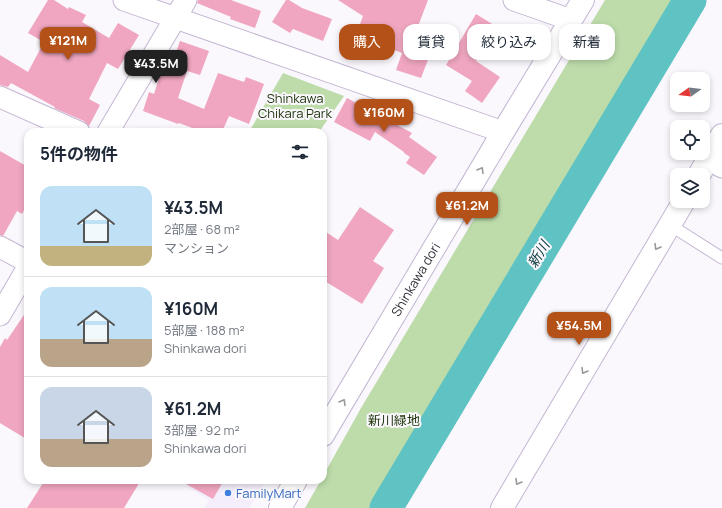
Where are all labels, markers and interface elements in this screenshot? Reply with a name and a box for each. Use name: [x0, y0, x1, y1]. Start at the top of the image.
chip: 購入: [339, 24, 395, 60]
chip: 賃貸: [403, 24, 459, 60]
chip: 絞り込み: [467, 24, 551, 60]
chip: 新着: [559, 24, 615, 60]
pin: ¥121M: [40, 27, 96, 61]
text: ¥121M: [49, 31, 87, 49]
pin: ¥43.5M: [123, 50, 189, 84]
text: ¥43.5M: [133, 54, 179, 72]
north arrow: [670, 72, 710, 112]
map controls: [670, 72, 710, 208]
park label: Shinkawa Chikara Park: [258, 89, 332, 122]
pin: ¥160M: [356, 99, 412, 133]
text: ¥160M: [363, 103, 405, 121]
button: locate: [670, 120, 710, 160]
icon: filters: [289, 141, 311, 163]
text: 5件の物件: [40, 142, 118, 165]
one-way arrow: [476, 167, 483, 174]
button: layers: [670, 168, 710, 208]
pin: ¥61.2M: [434, 192, 500, 226]
text: ¥43.5M: [164, 196, 223, 219]
text: ¥61.2M: [445, 196, 489, 214]
icon: home: [72, 202, 120, 250]
text: 2部屋 · 68 m²: [164, 220, 240, 238]
water label: 新川: [523, 235, 554, 271]
text: マンション: [164, 239, 229, 257]
street label: Shinkawa dori: [387, 239, 444, 319]
one-way arrow: [655, 243, 662, 250]
text: ¥160M: [164, 297, 218, 320]
icon: home: [72, 303, 120, 351]
pin: ¥54.5M: [546, 312, 612, 346]
text: ¥54.5M: [556, 316, 602, 334]
text: 5部屋 · 188 m²: [164, 321, 245, 339]
text: Shinkawa dori: [164, 339, 246, 357]
one-way arrow: [581, 367, 588, 374]
text: ¥61.2M: [164, 397, 221, 420]
one-way arrow: [338, 399, 345, 406]
icon: home: [72, 403, 120, 451]
park label: 新川緑地: [368, 411, 420, 429]
text: 3部屋 · 92 m²: [164, 421, 240, 439]
text: Shinkawa dori: [164, 439, 246, 457]
one-way arrow: [515, 478, 522, 486]
place label: FamilyMart: [236, 484, 302, 502]
marker: FamilyMart: [223, 488, 233, 498]

